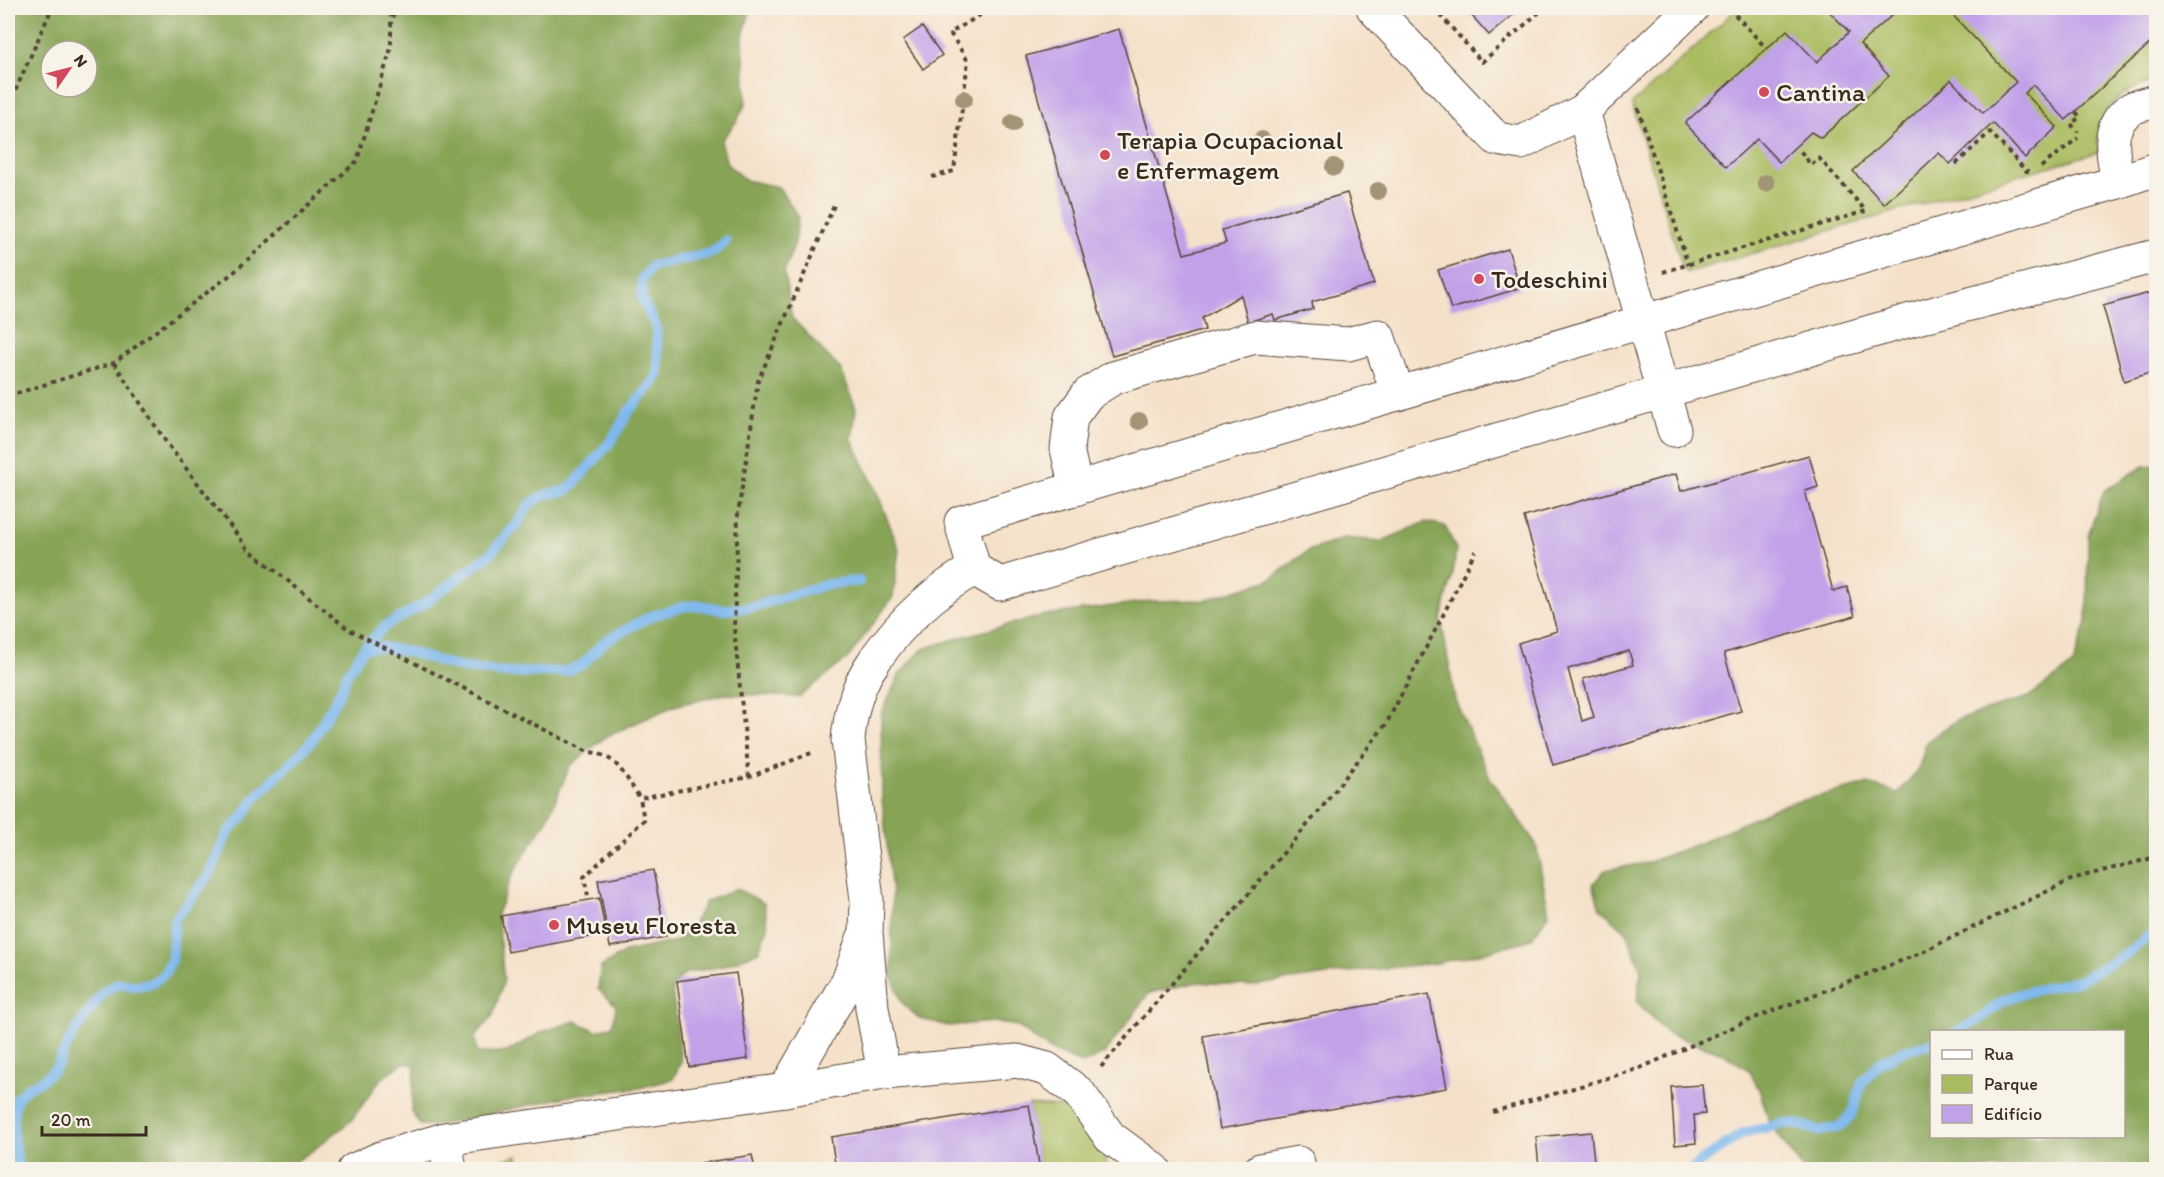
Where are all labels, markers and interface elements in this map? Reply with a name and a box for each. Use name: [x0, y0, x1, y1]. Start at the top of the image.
north arrow: [39, 39, 99, 99]
text: N: [70, 51, 92, 71]
place label: Cantina: [1776, 76, 1866, 108]
marker: Cantina: [1757, 85, 1771, 99]
place label: Terapia Ocupacional e Enfermagem: [1117, 124, 1343, 186]
marker: Terapia Ocupacional e Enfermagem: [1098, 148, 1112, 162]
place label: Todeschini: [1491, 263, 1608, 295]
marker: Todeschini: [1472, 272, 1486, 286]
place label: Museu Floresta: [566, 909, 737, 941]
marker: Museu Floresta: [547, 918, 561, 932]
legend: [1930, 1030, 2125, 1138]
text: Rua: [1984, 1043, 2014, 1065]
text: Parque: [1984, 1073, 2038, 1095]
scale bar: [42, 1099, 146, 1137]
text: Edifício: [1984, 1103, 2042, 1125]
text: 20 m: [51, 1109, 91, 1131]

